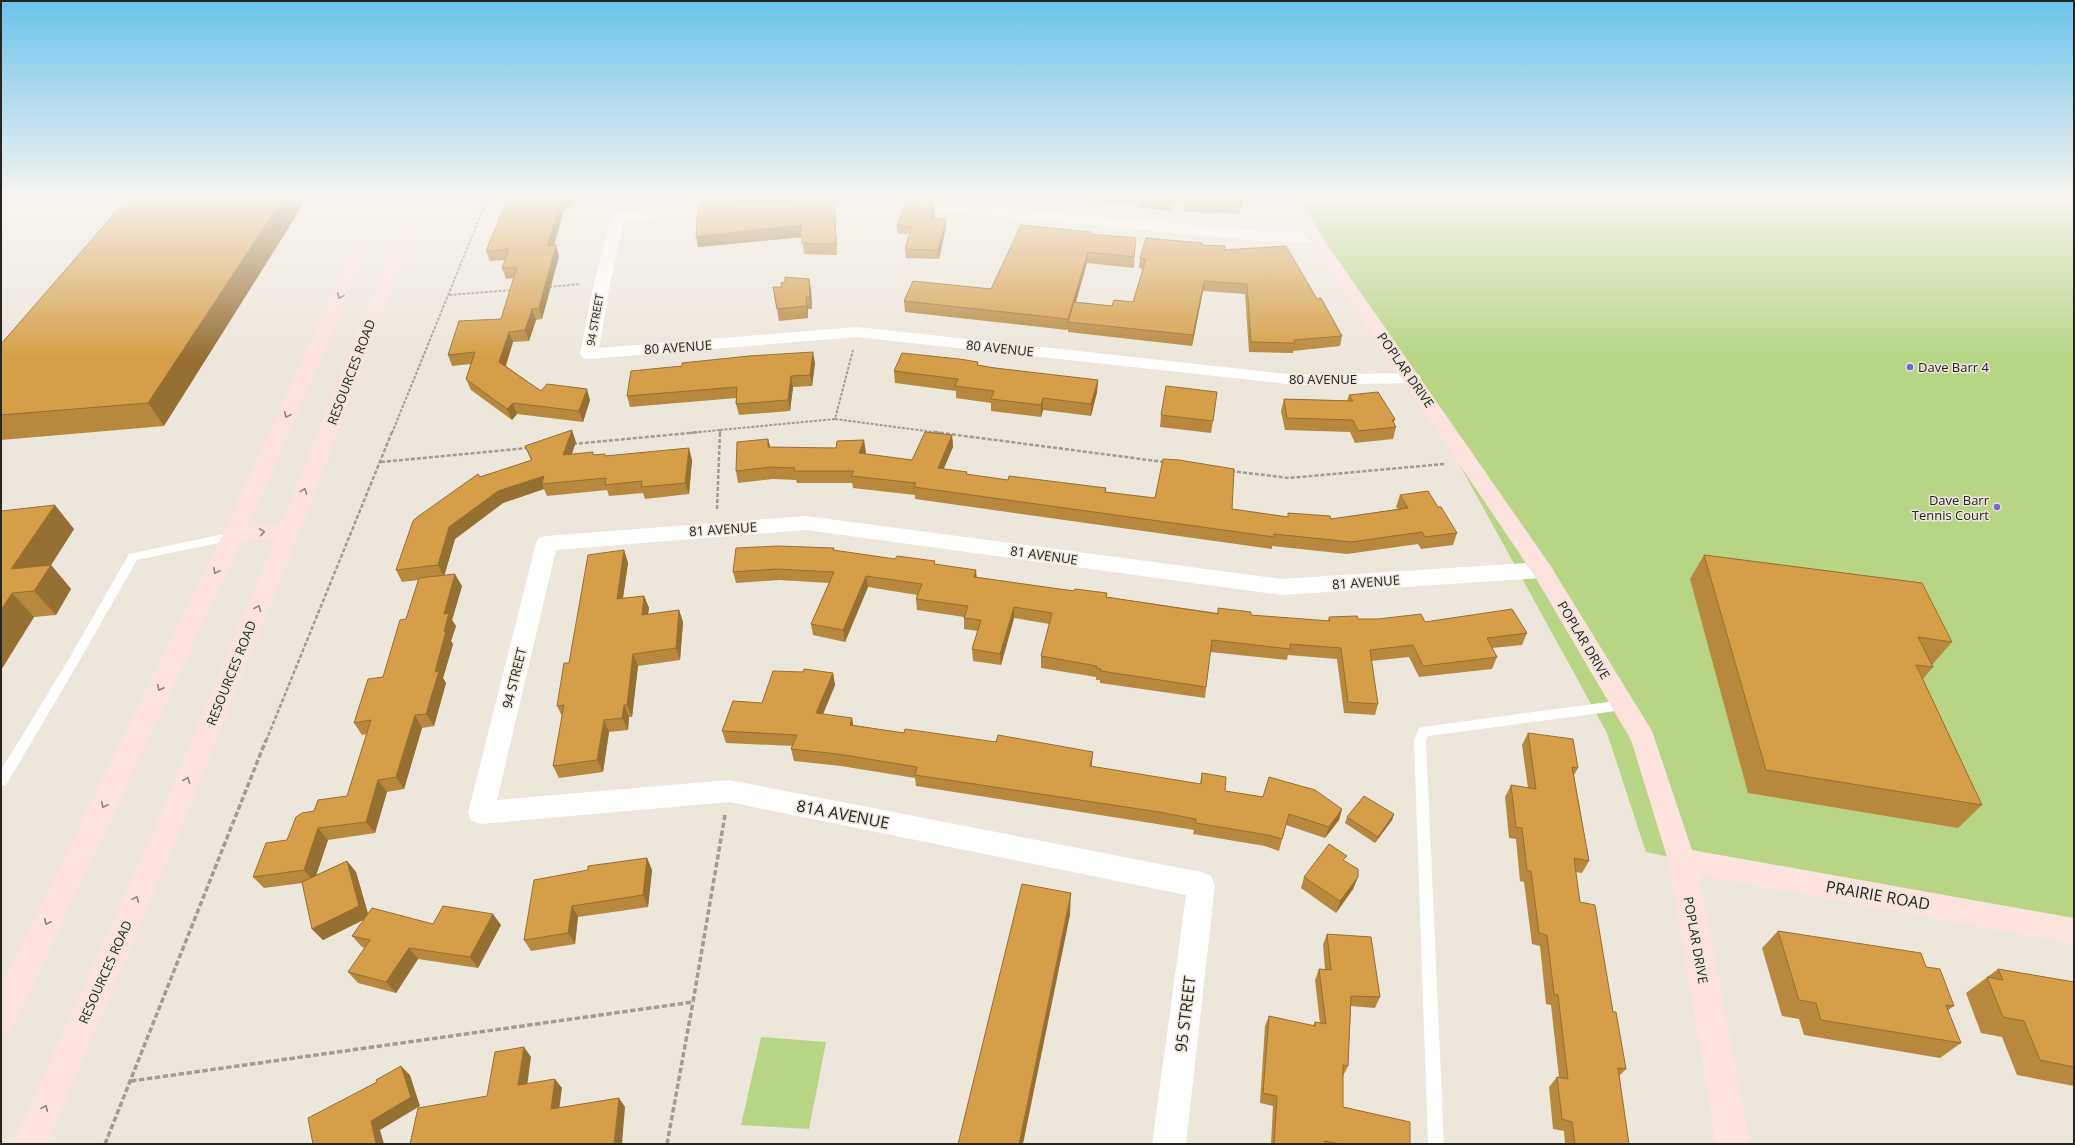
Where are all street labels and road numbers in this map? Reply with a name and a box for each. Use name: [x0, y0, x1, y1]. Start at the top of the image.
street label: 94 STREET: [583, 293, 606, 347]
street label: RESOURCES ROAD: [323, 317, 379, 427]
street label: POPLAR DRIVE: [1373, 329, 1439, 411]
street label: 80 AVENUE: [965, 335, 1035, 361]
street label: 80 AVENUE: [643, 336, 713, 358]
street label: 80 AVENUE: [1289, 370, 1357, 388]
street label: 81 AVENUE: [688, 518, 758, 540]
street label: 81 AVENUE: [1009, 541, 1079, 569]
street label: 81 AVENUE: [1331, 571, 1401, 593]
street label: POPLAR DRIVE: [1554, 598, 1614, 682]
street label: RESOURCES ROAD: [202, 618, 260, 728]
street label: 94 STREET: [498, 645, 530, 710]
street label: 81A AVENUE: [795, 794, 891, 834]
street label: PRAIRIE ROAD: [1824, 875, 1932, 915]
street label: POPLAR DRIVE: [1679, 895, 1713, 985]
street label: RESOURCES ROAD: [74, 917, 136, 1027]
street label: 95 STREET: [1169, 975, 1201, 1053]

